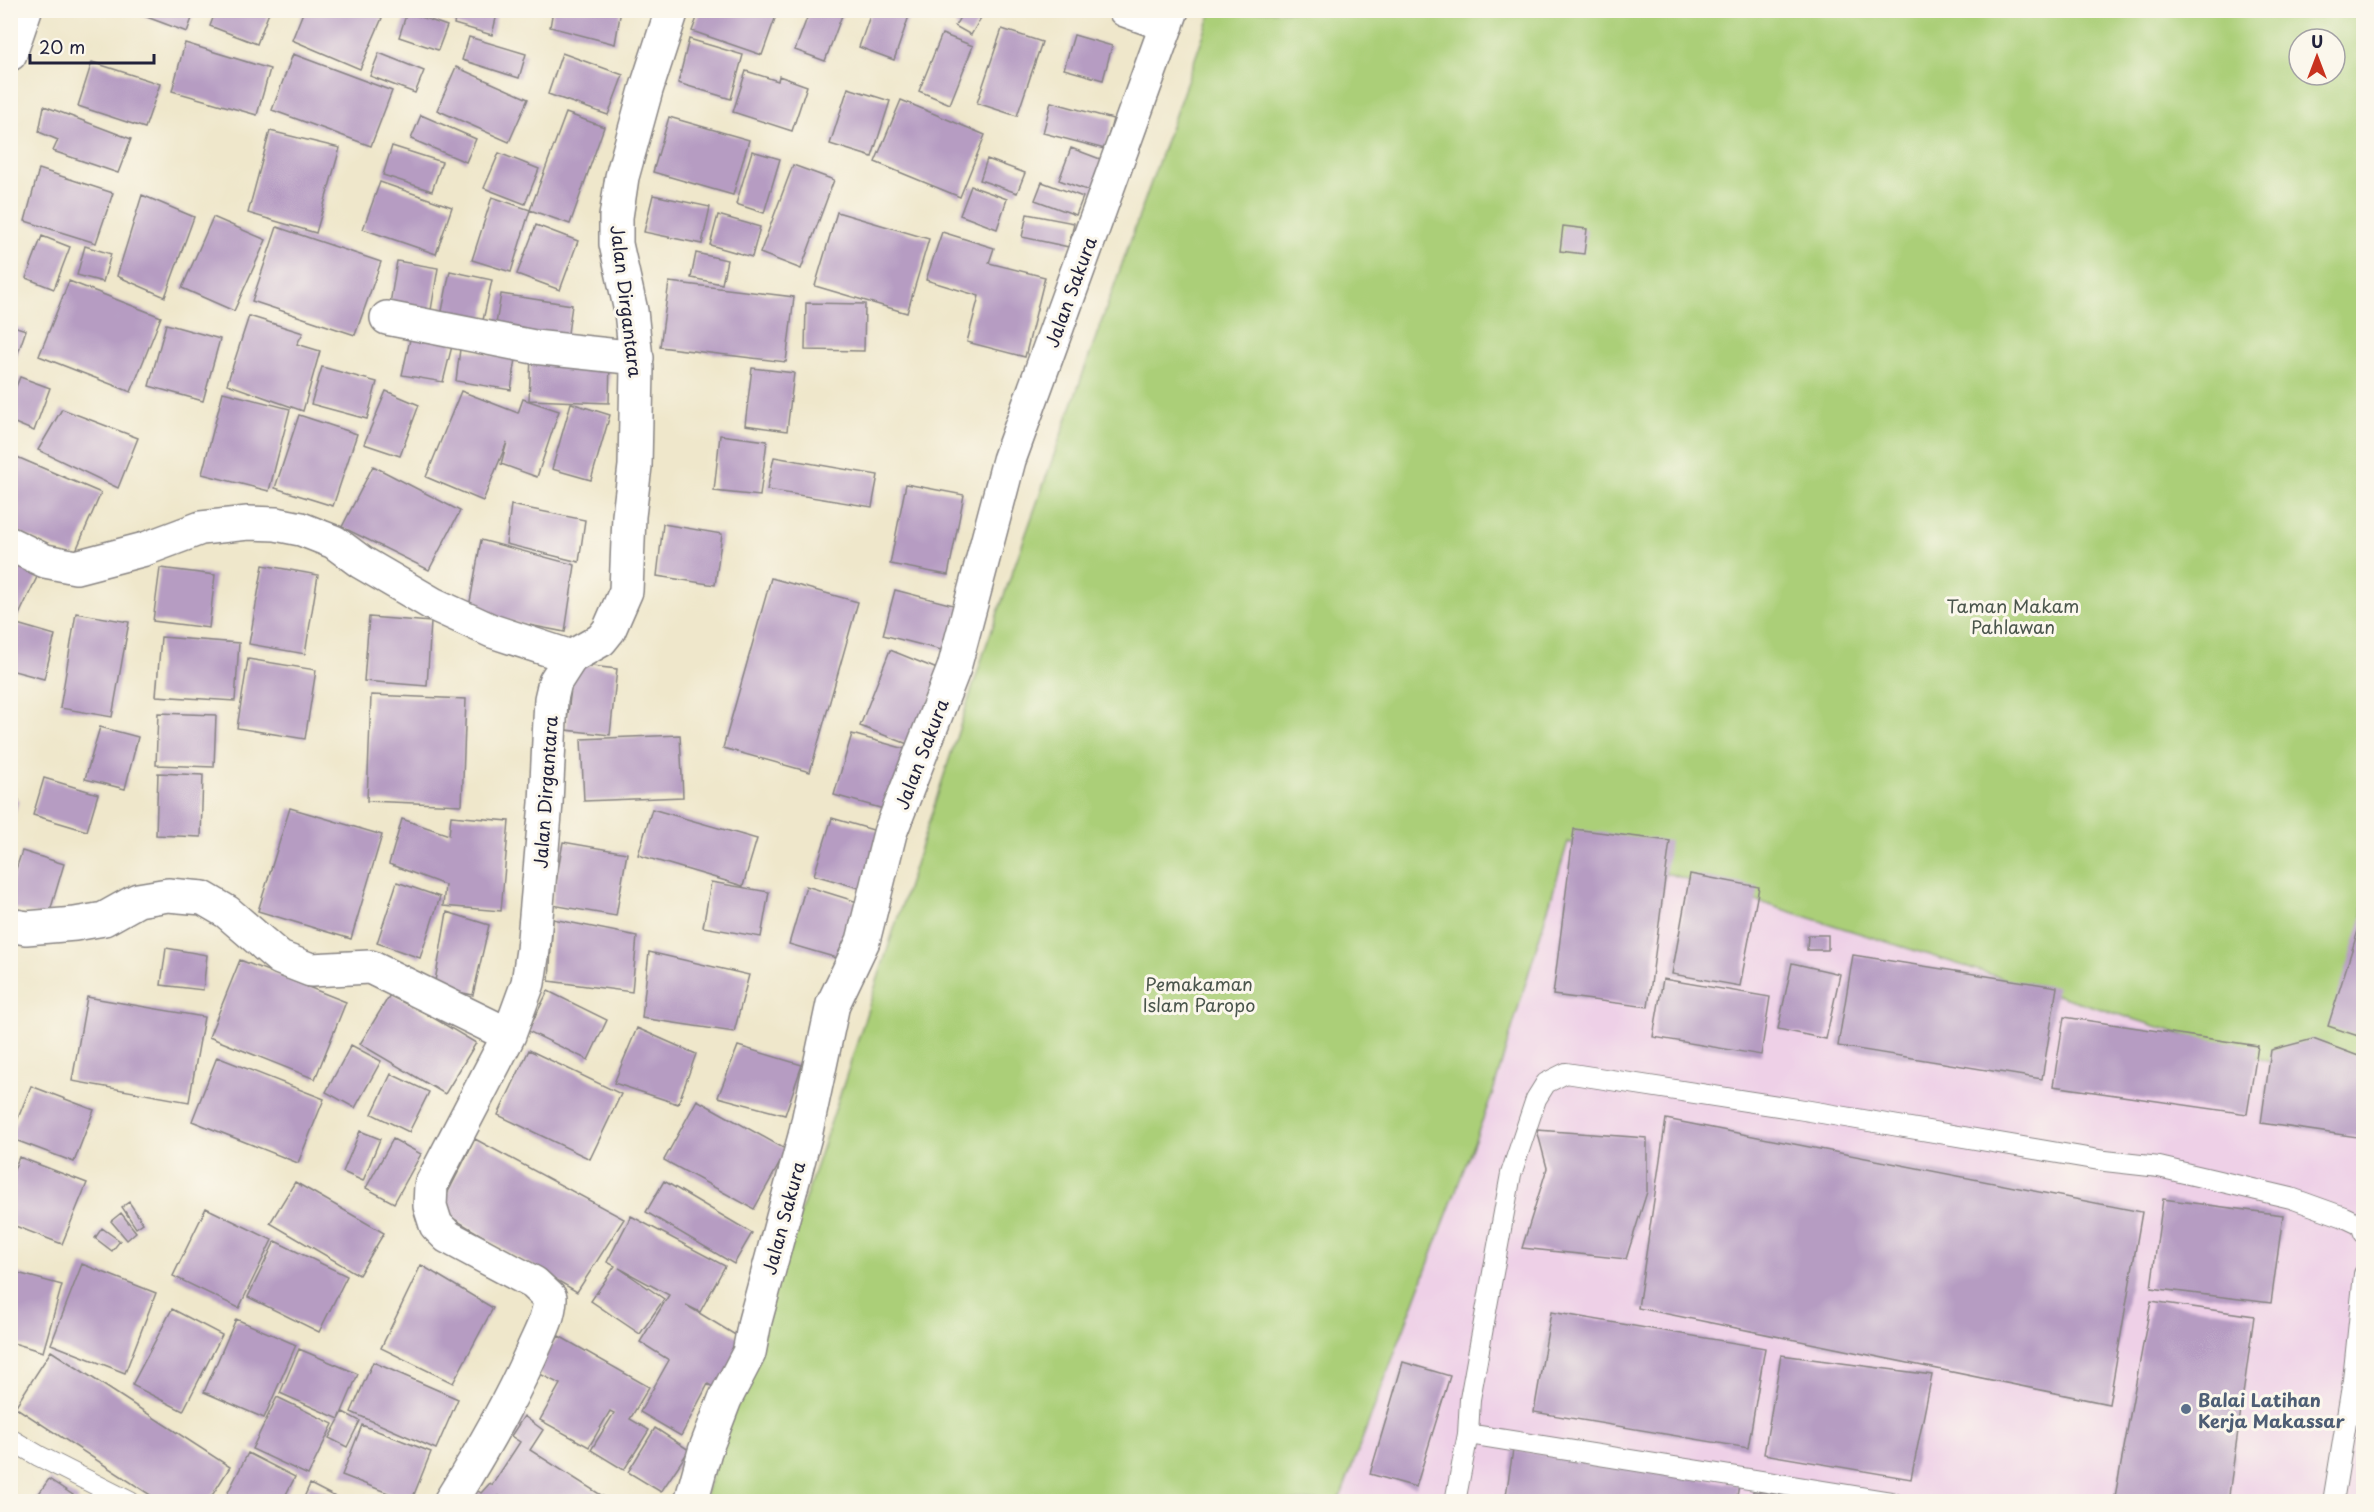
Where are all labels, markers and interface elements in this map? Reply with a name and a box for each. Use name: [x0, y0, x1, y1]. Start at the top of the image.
scale bar: [30, 27, 154, 65]
north arrow: [2287, 27, 2347, 87]
text: U: [2311, 29, 2323, 53]
text: 20 m: [39, 33, 85, 60]
street label: Jalan Dirgantara: [604, 223, 650, 379]
street label: Jalan Sakura: [1037, 233, 1103, 351]
park label: Taman Makam Pahlawan: [1947, 592, 2079, 640]
street label: Jalan Sakura: [888, 695, 954, 813]
street label: Jalan Dirgantara: [526, 715, 564, 869]
park label: Pemakaman Islam Paropo: [1143, 970, 1255, 1018]
street label: Jalan Sakura: [755, 1158, 811, 1278]
place label: Balai Latihan Kerja Makassar: [2198, 1386, 2345, 1434]
marker: Balai Latihan Kerja Makassar: [2179, 1402, 2193, 1416]

